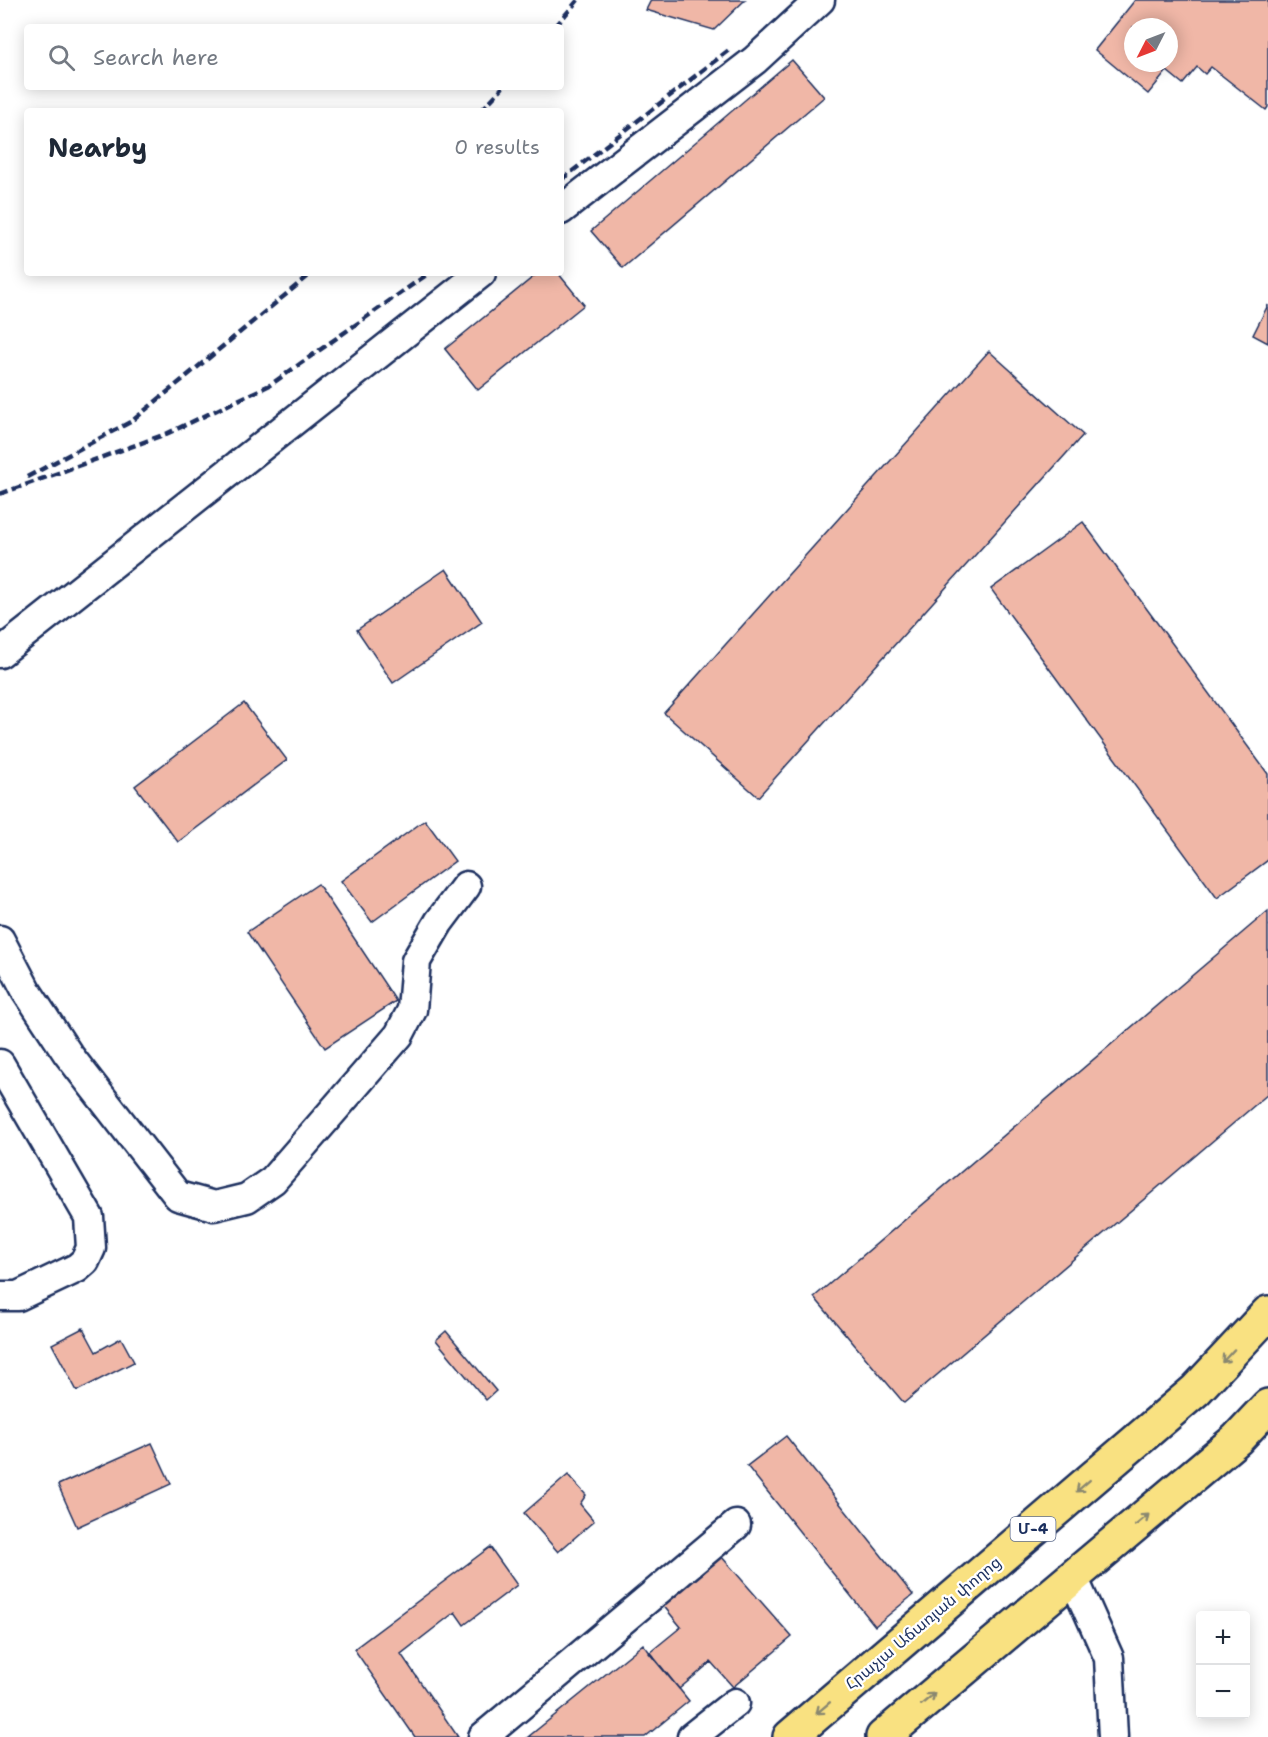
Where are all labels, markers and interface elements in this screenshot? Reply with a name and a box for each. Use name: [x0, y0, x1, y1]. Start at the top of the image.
north arrow: [1124, 18, 1178, 72]
search box: [24, 24, 564, 90]
icon: search: [45, 41, 78, 74]
text: Search here: [93, 43, 219, 72]
text: Nearby: [48, 130, 147, 165]
text: 0 results: [454, 134, 540, 160]
one-way arrow: [1221, 1348, 1235, 1363]
one-way arrow: [1076, 1479, 1091, 1493]
one-way arrow: [1134, 1513, 1150, 1526]
road number: Մ-4: [1010, 1517, 1056, 1541]
street label: Հրաչյա Աճառյան փողոց: [841, 1552, 1005, 1694]
map controls: [1196, 1611, 1250, 1719]
button: +: [1196, 1611, 1250, 1665]
button: −: [1196, 1665, 1250, 1719]
one-way arrow: [920, 1693, 936, 1706]
one-way arrow: [815, 1702, 831, 1715]

